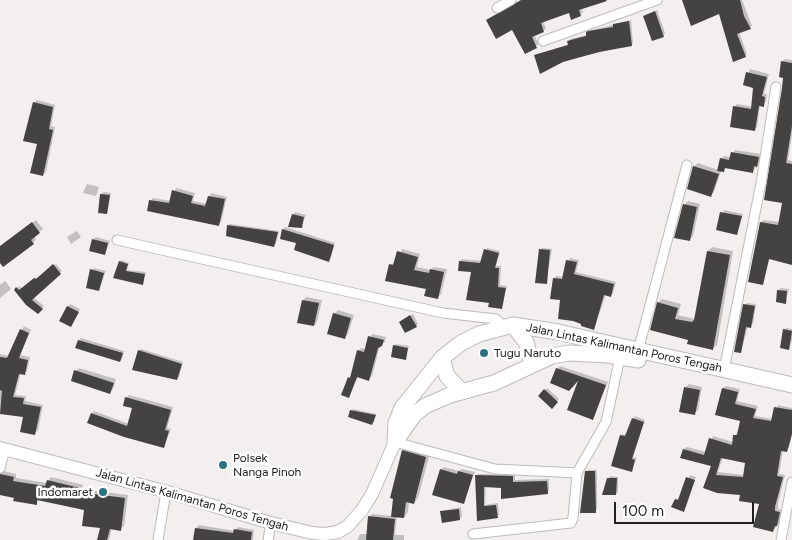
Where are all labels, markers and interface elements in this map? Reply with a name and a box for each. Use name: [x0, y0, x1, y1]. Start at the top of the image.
street label: Jalan Lintas Kalimantan Poros Tengah: [525, 320, 723, 376]
place label: Tugu Naruto: [494, 346, 561, 360]
marker: Tugu Naruto: [478, 347, 490, 359]
place label: Polsek Nanga Pinoh: [233, 451, 301, 479]
marker: Polsek Nanga Pinoh: [217, 459, 229, 471]
street label: Jalan Lintas Kalimantan Poros Tengah: [94, 466, 290, 534]
place label: Indomaret: [38, 485, 93, 499]
marker: Indomaret: [97, 486, 109, 498]
scale bar: [617, 492, 757, 524]
text: 100 m: [622, 502, 664, 520]

